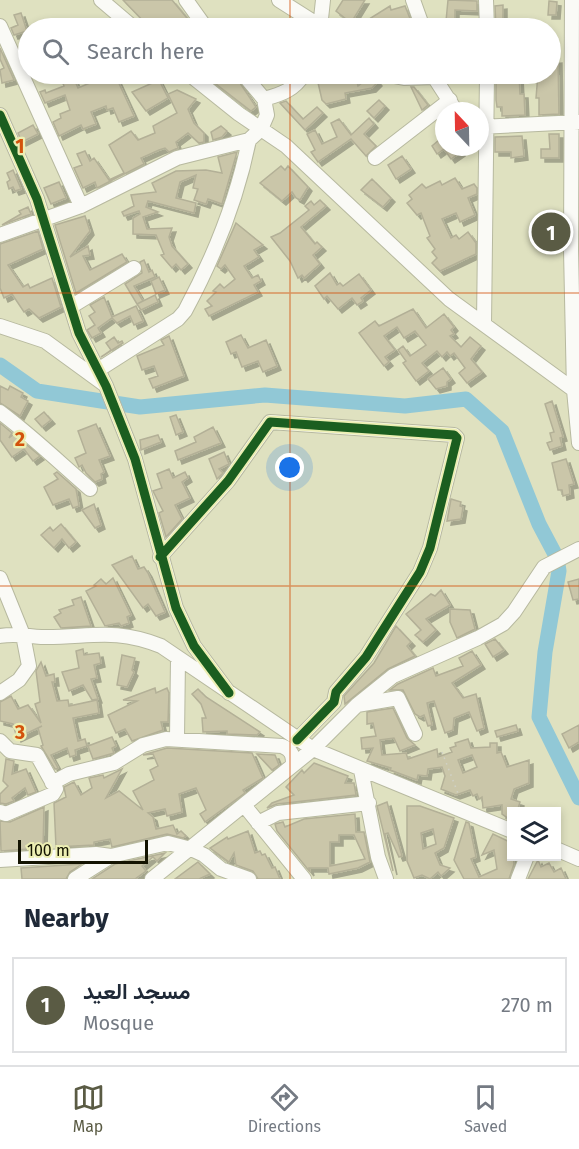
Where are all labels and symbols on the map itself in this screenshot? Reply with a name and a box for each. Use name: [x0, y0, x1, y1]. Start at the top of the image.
north arrow: [435, 102, 489, 156]
text: 1: [15, 134, 25, 158]
pin: 1: [532, 210, 570, 254]
text: 2: [15, 427, 25, 451]
your location: [275, 453, 304, 482]
text: 3: [14, 720, 25, 744]
scale bar: [18, 837, 148, 864]

